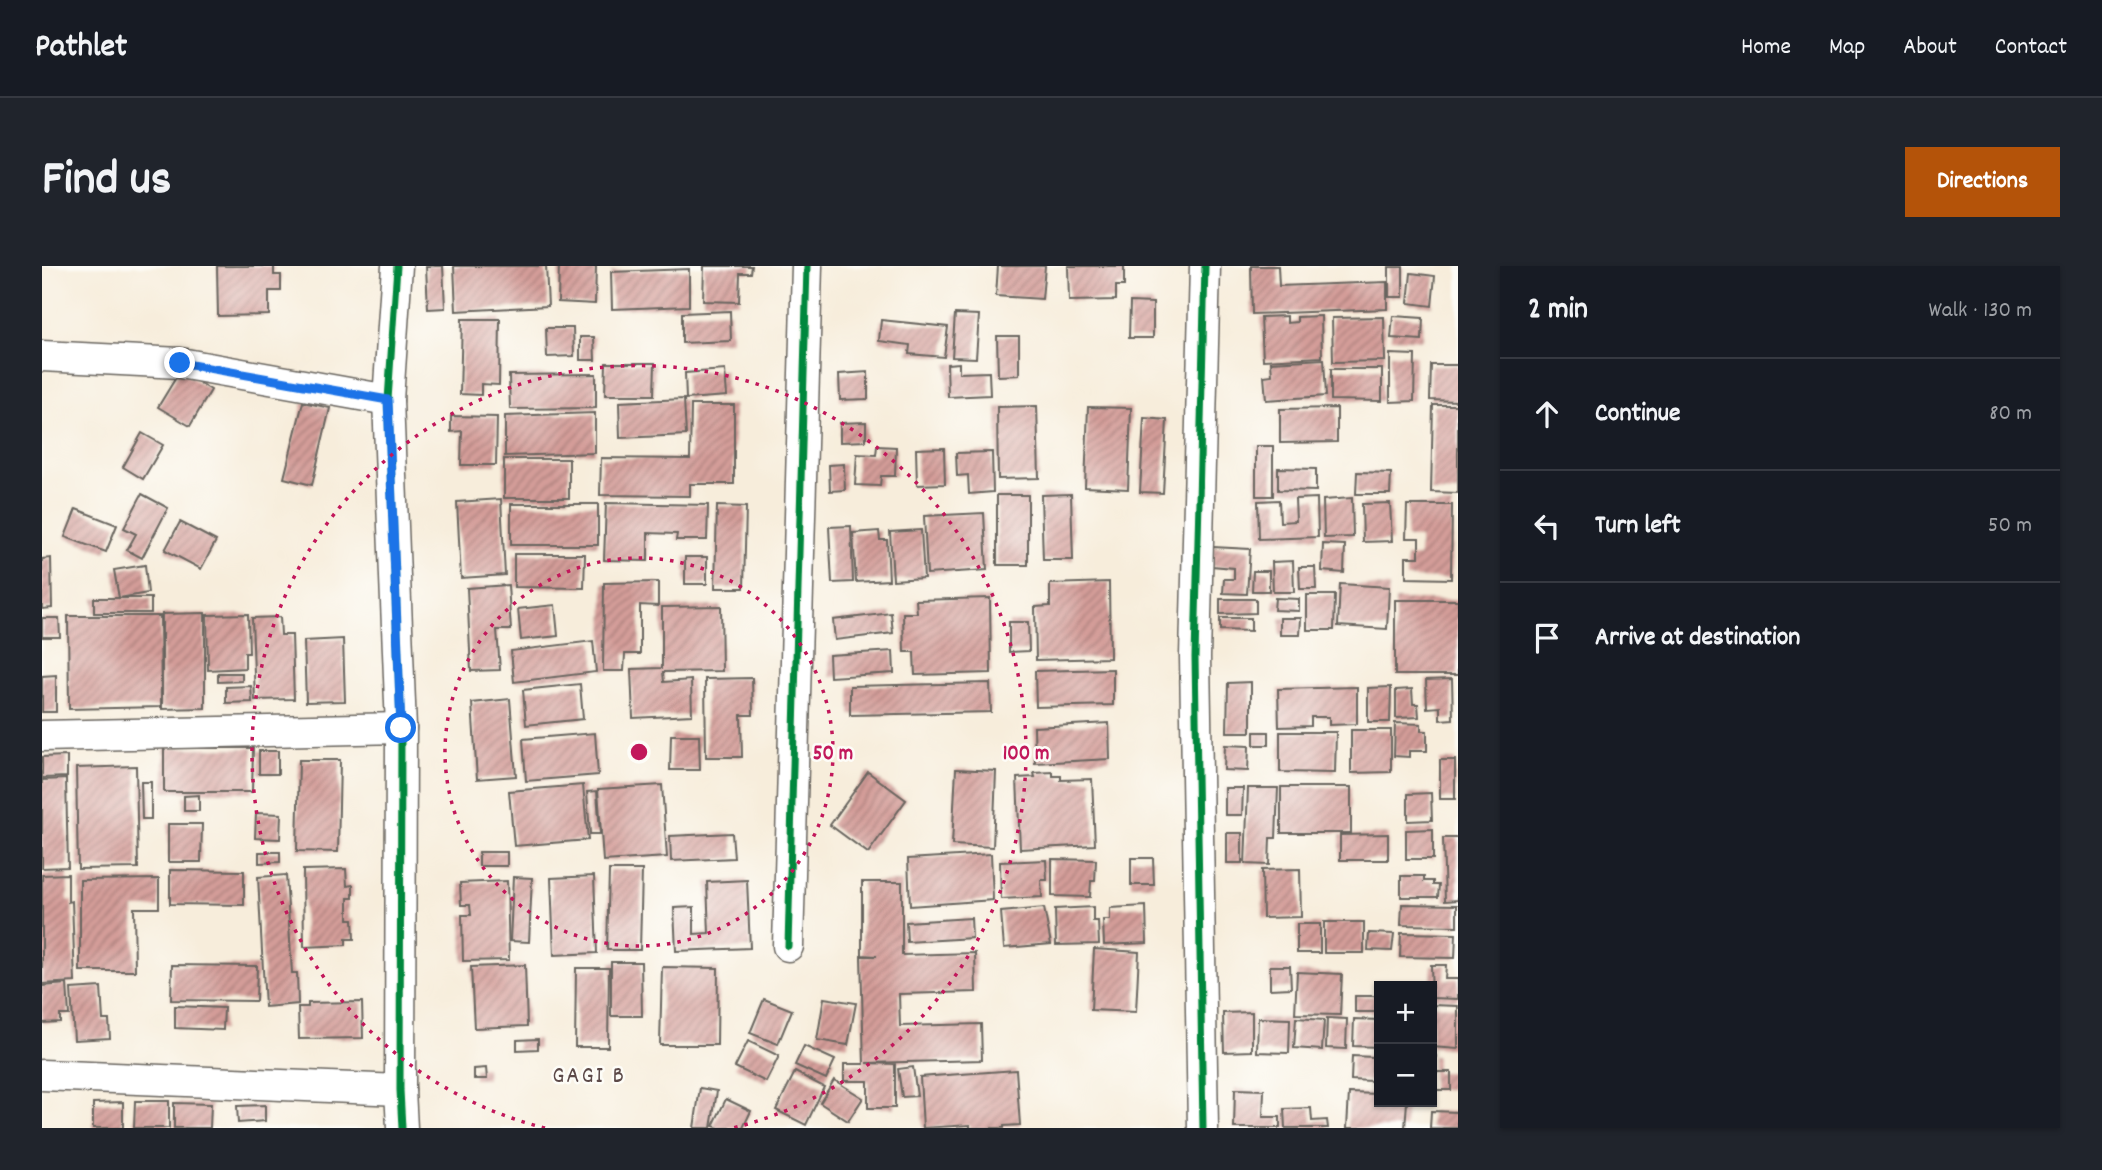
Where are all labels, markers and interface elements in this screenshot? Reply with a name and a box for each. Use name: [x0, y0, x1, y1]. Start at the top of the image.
text: Pathlet: [35, 25, 127, 72]
text: Home: [1741, 31, 1791, 65]
text: Map: [1829, 31, 1865, 65]
text: About: [1903, 31, 1957, 65]
text: Contact: [1995, 31, 2067, 65]
text: Find us: [42, 147, 171, 217]
button: Directions: [1905, 147, 2060, 217]
text: 2 min: [1528, 290, 1588, 333]
text: Walk · 130 m: [1928, 295, 2032, 328]
route end: [164, 347, 195, 378]
icon: ahead: [1528, 395, 1566, 433]
text: Continue: [1595, 396, 1680, 433]
text: 80 m: [1989, 398, 2032, 431]
icon: left: [1528, 507, 1566, 545]
text: Turn left: [1595, 508, 1681, 545]
text: 50 m: [1988, 510, 2032, 543]
icon: arrive: [1528, 619, 1566, 657]
text: Arrive at destination: [1595, 620, 1800, 657]
route start: [385, 712, 416, 743]
centre of rings: [627, 740, 651, 764]
text: 50 m: [813, 740, 853, 770]
text: 100 m: [1003, 740, 1049, 770]
map controls: [1374, 981, 1437, 1107]
button: +: [1374, 981, 1437, 1044]
button: −: [1374, 1044, 1437, 1107]
district label: GAGI B: [552, 1060, 626, 1094]

